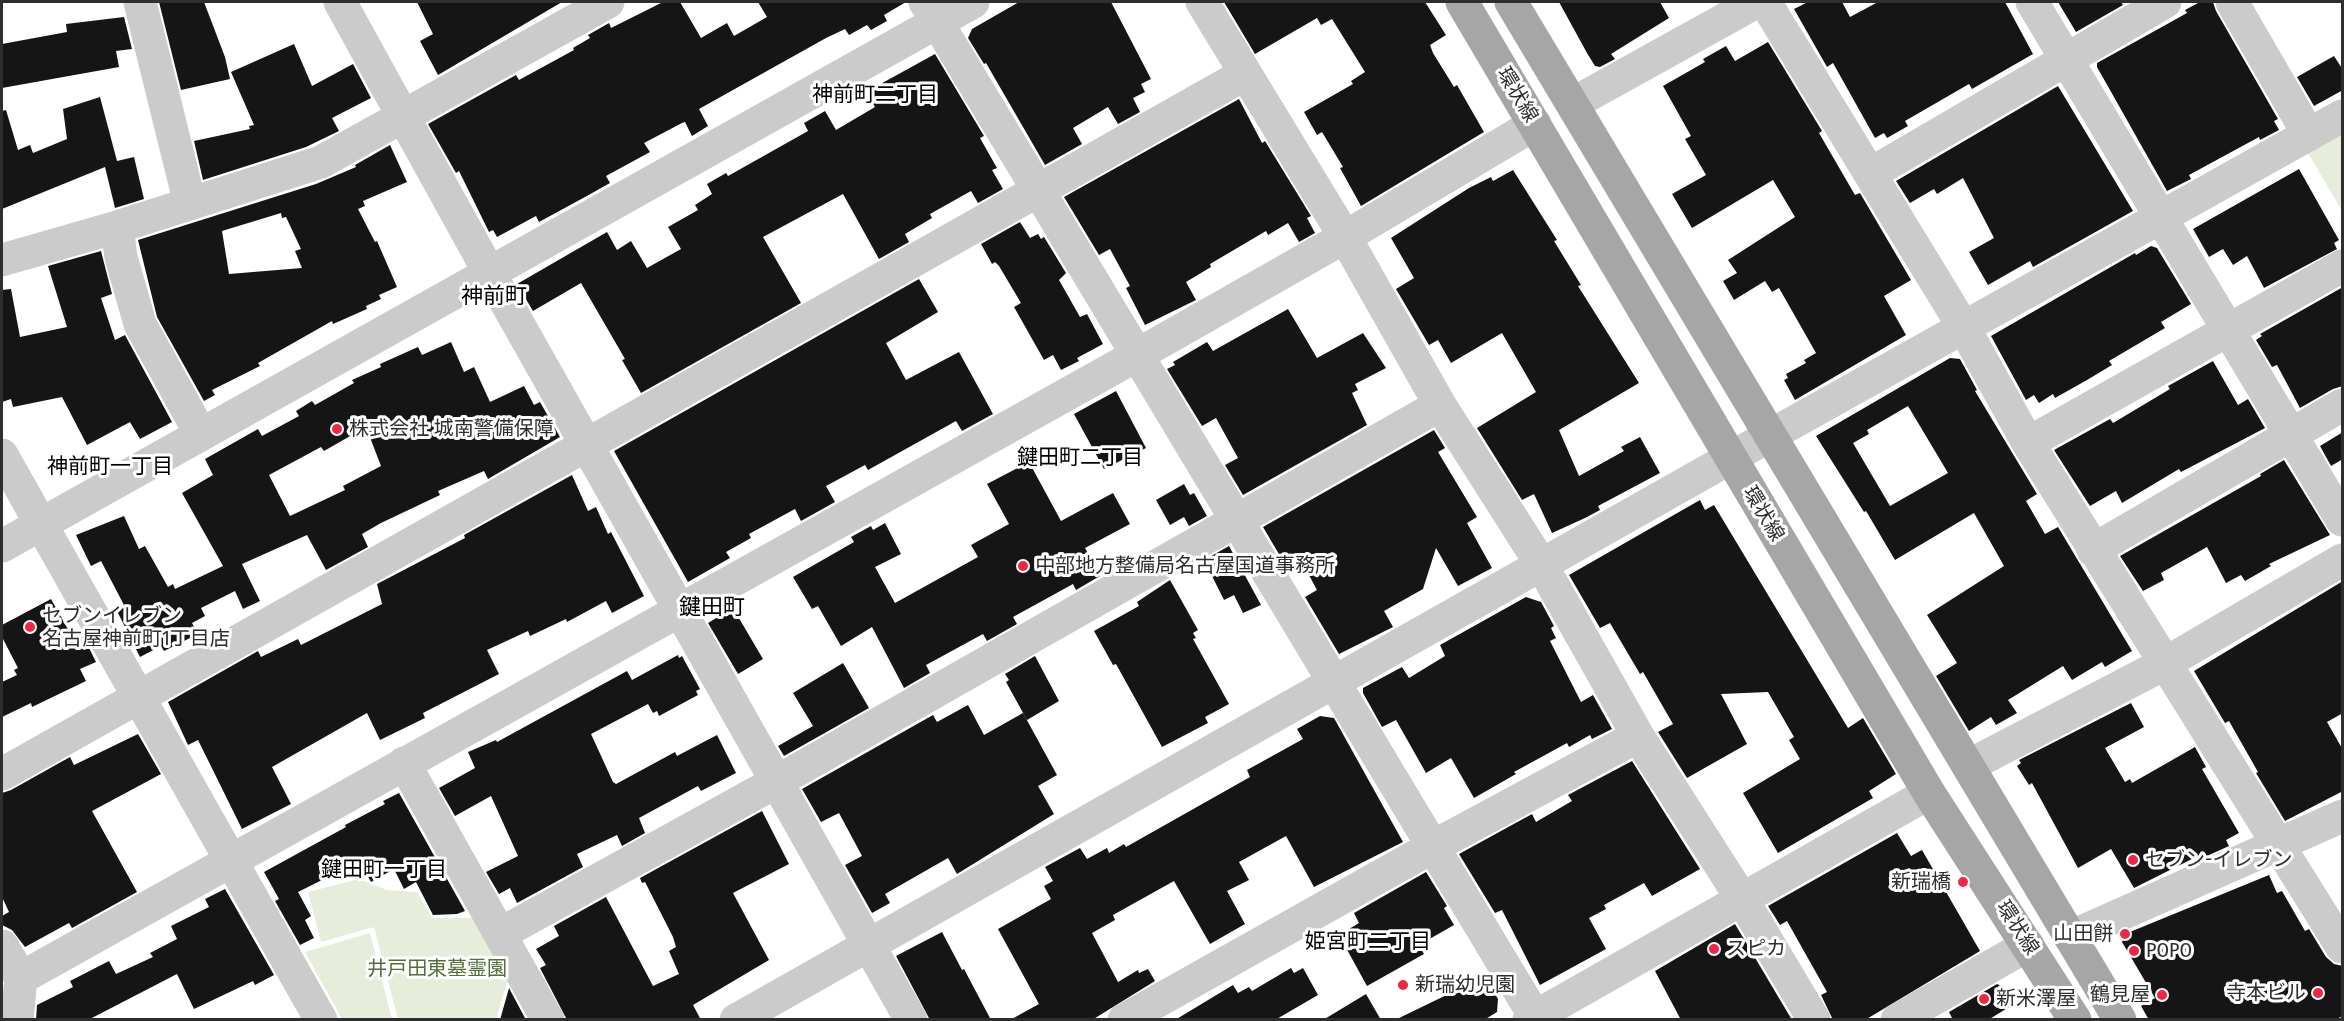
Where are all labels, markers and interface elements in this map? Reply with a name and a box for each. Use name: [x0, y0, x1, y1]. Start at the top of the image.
street label: 環状線: [1491, 63, 1543, 127]
district label: 神前町二丁目: [812, 82, 938, 108]
district label: 神前町: [461, 284, 527, 310]
place label: 株式会社 城南警備保障: [349, 417, 554, 441]
marker: 株式会社 城南警備保障: [330, 422, 344, 436]
district label: 鍵田町二丁目: [1017, 445, 1143, 471]
district label: 神前町一丁目: [47, 454, 173, 480]
street label: 環状線: [1737, 482, 1789, 546]
place label: 中部地方整備局名古屋国道事務所: [1035, 554, 1335, 578]
marker: 中部地方整備局名古屋国道事務所: [1016, 559, 1030, 573]
district label: 鍵田町: [679, 595, 745, 621]
place label: セブンイレブン 名古屋神前町1丁目店: [42, 604, 230, 651]
marker: セブンイレブン 名古屋神前町1丁目店: [23, 620, 37, 634]
place label: セブン-イレブン: [2145, 848, 2292, 872]
marker: セブン-イレブン: [2126, 853, 2140, 867]
district label: 鍵田町一丁目: [321, 857, 447, 883]
place label: 新瑞橋: [1891, 870, 1951, 894]
marker: 新瑞橋: [1956, 875, 1970, 889]
street label: 環状線: [1991, 896, 2043, 960]
place label: 山田餅: [2053, 922, 2113, 946]
marker: 山田餅: [2118, 927, 2132, 941]
district label: 姫宮町二丁目: [1305, 929, 1431, 955]
place label: スピカ: [1726, 937, 1786, 961]
place label: POPO: [2146, 939, 2192, 963]
marker: スピカ: [1707, 942, 1721, 956]
marker: POPO: [2127, 944, 2141, 958]
park label: 井戸田東墓霊園: [367, 957, 507, 981]
place label: 新瑞幼児園: [1415, 973, 1515, 997]
marker: 新瑞幼児園: [1396, 978, 1410, 992]
place label: 寺本ビル: [2226, 981, 2306, 1005]
place label: 鶴見屋: [2090, 983, 2150, 1007]
marker: 寺本ビル: [2311, 986, 2325, 1000]
place label: 新米澤屋: [1996, 987, 2076, 1011]
marker: 鶴見屋: [2155, 988, 2169, 1002]
marker: 新米澤屋: [1977, 992, 1991, 1006]

